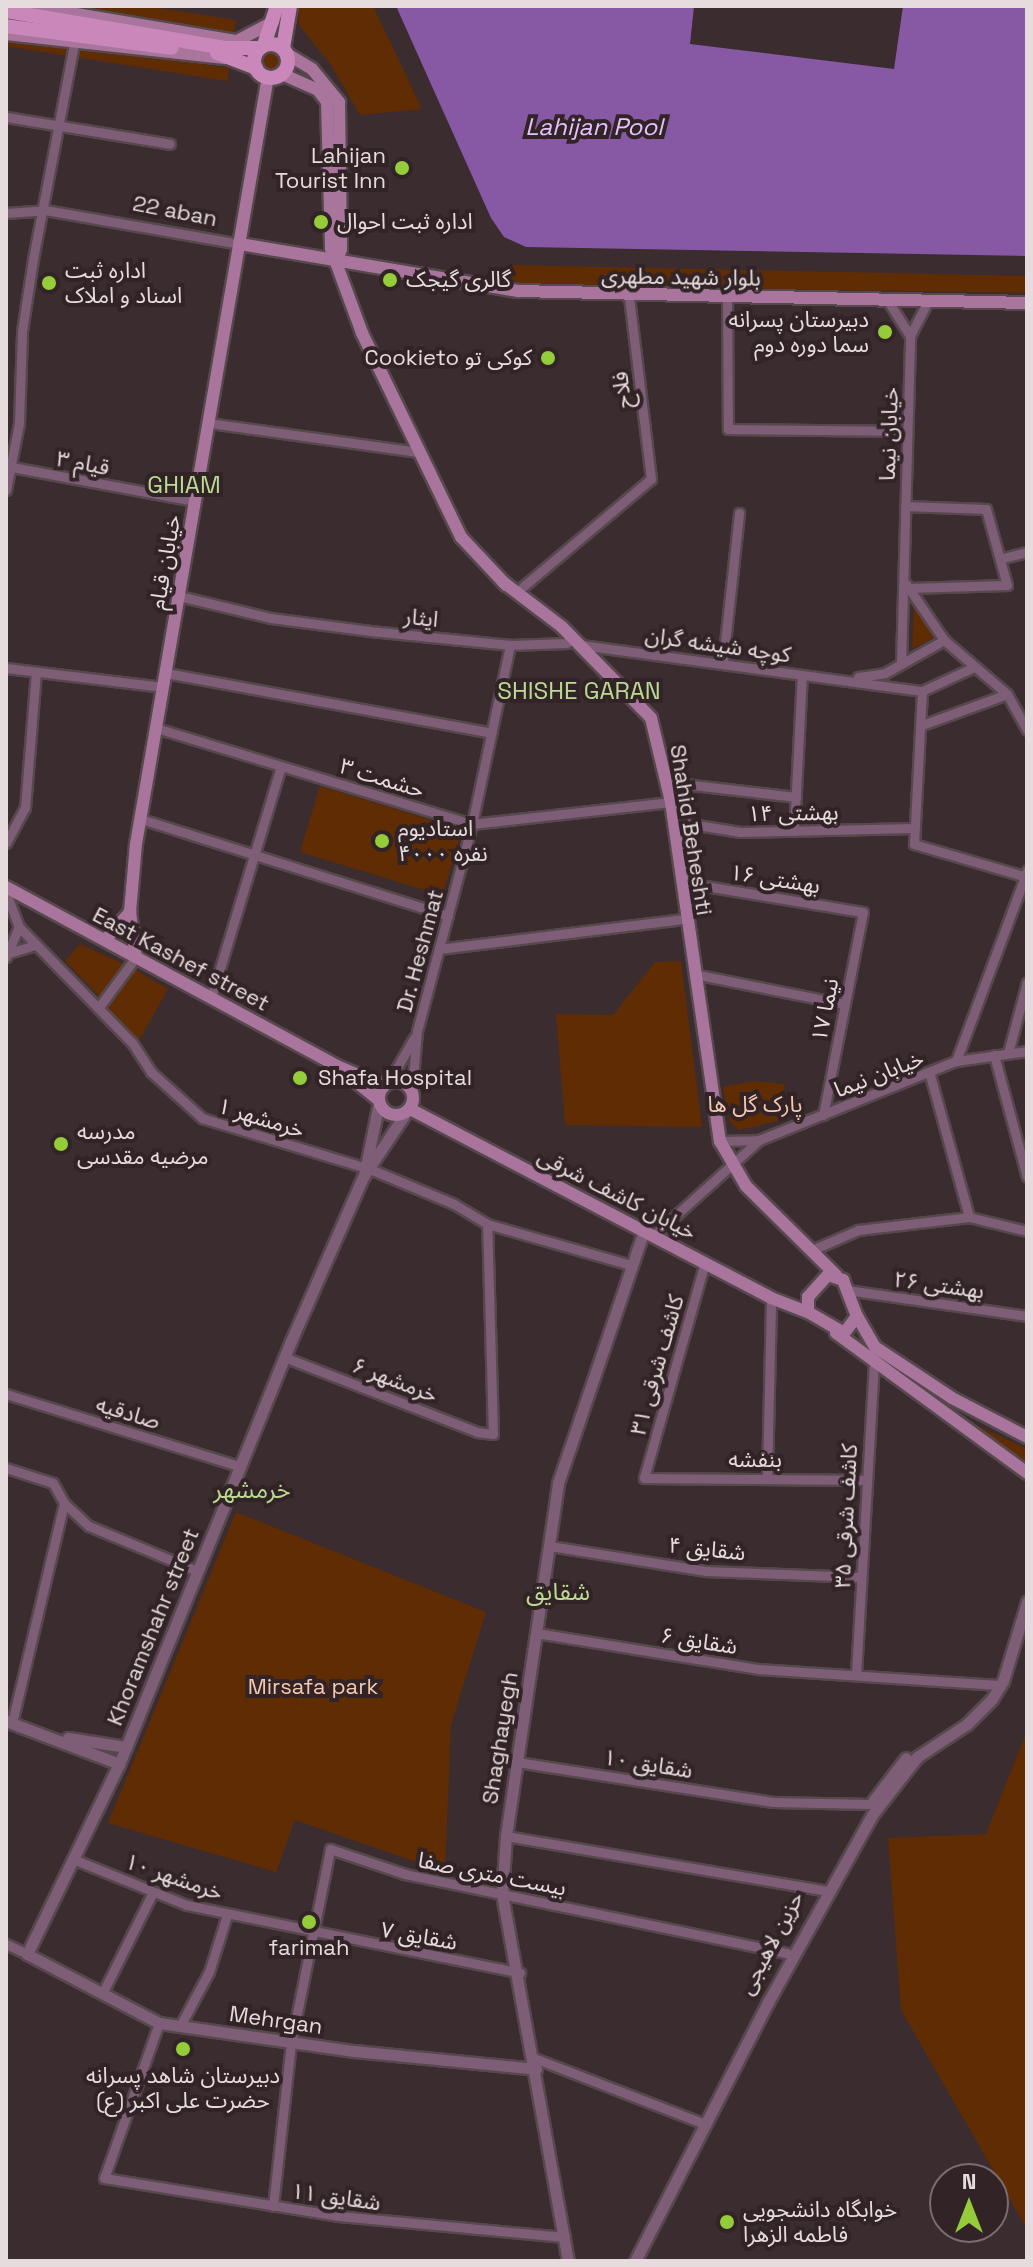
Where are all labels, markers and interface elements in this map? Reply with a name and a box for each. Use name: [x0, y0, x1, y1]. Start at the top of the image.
water label: Lahijan Pool: [525, 113, 663, 141]
place label: Lahijan Tourist Inn: [275, 142, 386, 194]
marker: Lahijan Tourist Inn: [393, 159, 411, 177]
street label: 22 aban: [131, 190, 219, 232]
place label: اداره ثبت احوال: [337, 209, 473, 235]
marker: اداره ثبت احوال: [312, 213, 330, 231]
place label: اداره ثبت اسناد و املاک: [65, 257, 182, 308]
street label: بلوار شهید مطهری: [601, 262, 761, 292]
place label: گالری گیجک: [406, 267, 511, 293]
marker: گالری گیجک: [381, 271, 399, 289]
marker: اداره ثبت اسناد و املاک: [40, 274, 58, 292]
place label: دبیرستان پسرانه سما دوره دوم: [728, 306, 869, 358]
marker: دبیرستان پسرانه سما دوره دوم: [876, 323, 894, 341]
place label: Cookieto کوکی تو: [365, 345, 532, 371]
marker: Cookieto کوکی تو: [539, 349, 557, 367]
street label: فلاح: [607, 370, 637, 410]
street label: خیابان نیما: [874, 387, 904, 481]
street label: قیام ۳: [54, 445, 112, 481]
district label: GHIAM: [142, 471, 226, 499]
street label: خیابان قیام: [144, 513, 186, 611]
street label: ایثار: [402, 603, 440, 633]
street label: کوچه شیشه گران: [643, 622, 793, 668]
district label: SHISHE GARAN: [485, 677, 673, 705]
street label: Shahid Beheshti: [664, 743, 718, 917]
street label: حشمت ۳: [337, 753, 427, 803]
street label: بهشتی ۱۴: [747, 799, 839, 827]
place label: استادیوم ۴۰۰۰ نفره: [398, 815, 488, 866]
marker: استادیوم ۴۰۰۰ نفره: [373, 832, 391, 850]
street label: بهشتی ۱۶: [728, 859, 822, 899]
street label: Dr. Heshmat: [391, 887, 449, 1015]
street label: East Kashef street: [88, 901, 274, 1017]
street label: نیما ۱۷: [806, 976, 844, 1044]
street label: خیابان نیما: [830, 1045, 928, 1103]
place label: Shafa Hospital: [318, 1065, 472, 1091]
marker: Shafa Hospital: [289, 1067, 311, 1089]
street label: خرمشهر ۱: [215, 1092, 307, 1144]
park label: پارک گل ها: [708, 1092, 802, 1118]
place label: مدرسه مرضیه مقدسی: [77, 1118, 209, 1170]
marker: مدرسه مرضیه مقدسی: [52, 1135, 70, 1153]
street label: خیابان کاشف شرقی: [533, 1143, 701, 1245]
street label: بهشتی ۲۶: [892, 1266, 986, 1304]
street label: کاشف شرقی ۳۱: [624, 1292, 690, 1438]
street label: خرمشهر ۶: [349, 1352, 441, 1408]
street label: صادقیه: [93, 1391, 163, 1435]
street label: کاشف شرقی ۳۵: [829, 1443, 863, 1589]
street label: بنفشه: [728, 1447, 782, 1473]
district label: خرمشهر: [213, 1476, 291, 1504]
street label: Khoramshahr street: [101, 1525, 205, 1729]
street label: شقایق ۴: [667, 1532, 747, 1566]
district label: شقایق: [526, 1578, 590, 1606]
street label: شقایق ۶: [659, 1622, 739, 1660]
street label: Shaghayegh: [477, 1670, 523, 1806]
park label: Mirsafa park: [248, 1674, 378, 1700]
street label: شقایق ۱۰: [602, 1744, 694, 1784]
street label: بیست متری صفا: [416, 1847, 568, 1901]
street label: خرمشهر ۱۰: [122, 1848, 226, 1906]
street label: حزین لاهیجی: [733, 1887, 809, 1999]
marker: farimah: [300, 1913, 318, 1931]
street label: شقایق ۷: [379, 1916, 459, 1956]
place label: farimah: [269, 1935, 349, 1961]
street label: Mehrgan: [228, 2000, 324, 2040]
marker: دبیرستان شاهد پسرانه حضرت علی اکبر (ع): [174, 2040, 192, 2058]
place label: دبیرستان شاهد پسرانه حضرت علی اکبر (ع): [86, 2062, 280, 2114]
north arrow: [929, 2163, 1009, 2243]
text: N: [962, 2167, 976, 2195]
street label: شقایق ۱۱: [290, 2178, 382, 2216]
place label: خوابگاه دانشجویی فاطمه الزهرا: [743, 2196, 897, 2248]
marker: خوابگاه دانشجویی فاطمه الزهرا: [718, 2213, 736, 2231]

